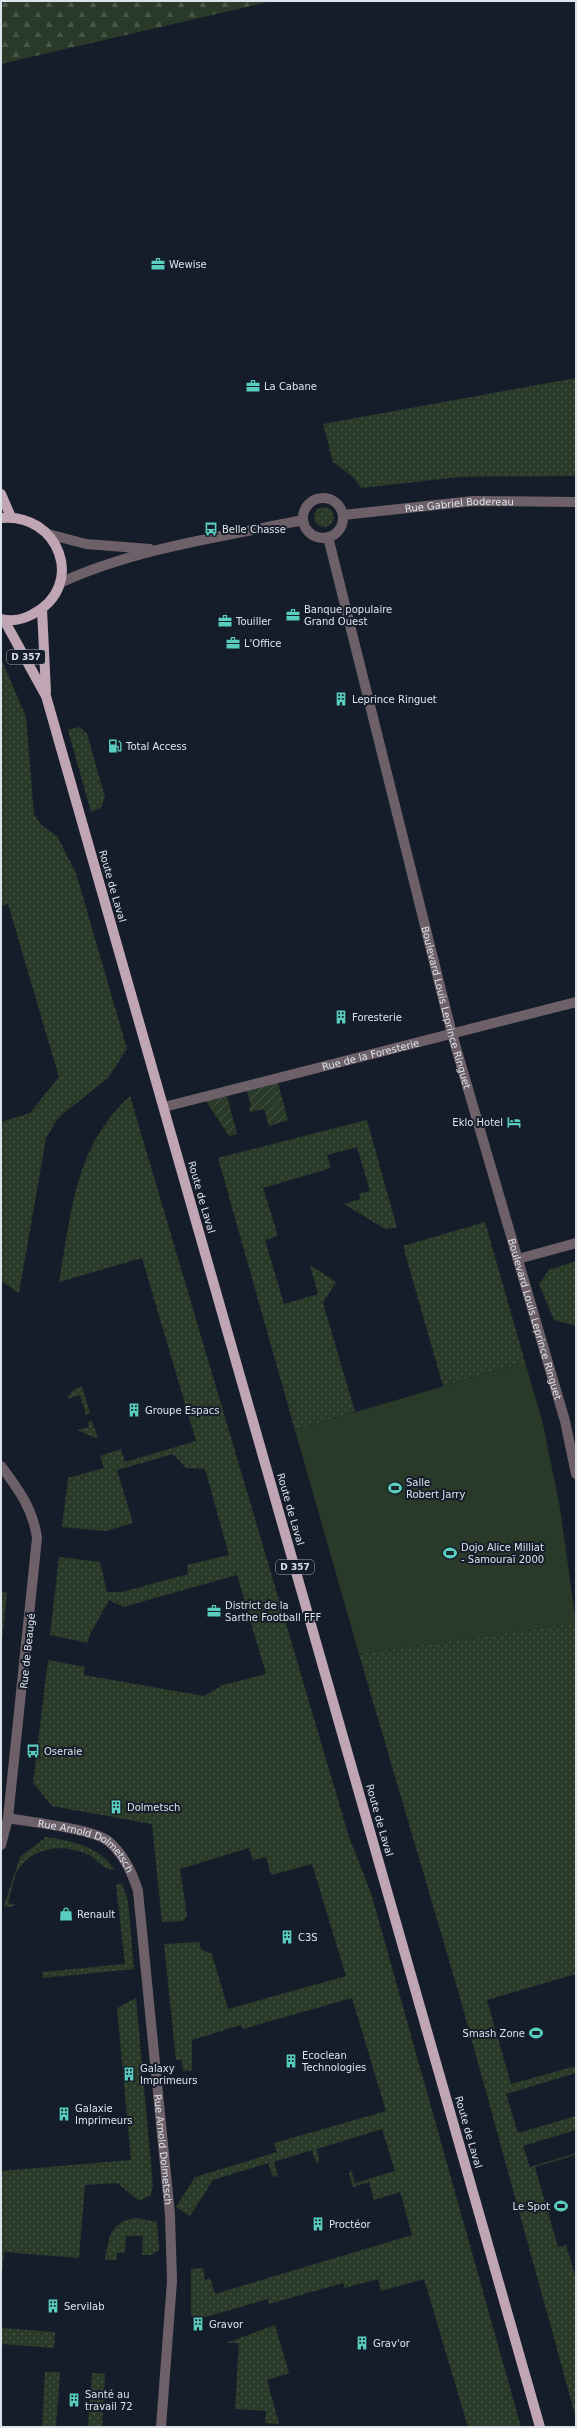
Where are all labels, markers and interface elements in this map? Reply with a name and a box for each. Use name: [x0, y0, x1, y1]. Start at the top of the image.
office icon: Wewise: [150, 256, 166, 272]
place label: Wewise: [169, 259, 207, 270]
office icon: La Cabane: [245, 378, 261, 394]
place label: La Cabane: [264, 381, 317, 392]
street label: Rue Gabriel Bodereau: [404, 496, 514, 514]
bus stop icon: Belle Chasse: [203, 521, 219, 537]
place label: Belle Chasse: [222, 524, 286, 535]
place label: Banque populaire Grand Ouest: [304, 604, 392, 627]
office icon: Banque populaire Grand Ouest: [285, 607, 301, 623]
office icon: Touiller: [217, 613, 233, 629]
place label: Touiller: [235, 616, 272, 627]
office icon: L'Office: [225, 635, 241, 651]
place label: L'Office: [244, 638, 282, 649]
road number: D 357: [7, 650, 45, 664]
building icon: Leprince Ringuet: [333, 691, 349, 707]
place label: Leprince Ringuet: [352, 694, 437, 705]
fuel station icon: Total Access: [107, 738, 123, 754]
place label: Total Access: [125, 741, 187, 752]
street label: Route de Laval: [97, 849, 128, 923]
street label: Boulevard Louis Leprince Ringuet: [419, 925, 473, 1090]
building icon: Foresterie: [333, 1009, 349, 1025]
place label: Foresterie: [352, 1012, 402, 1023]
street label: Rue de la Foresterie: [321, 1037, 420, 1073]
hotel icon: Eklo Hotel: [506, 1114, 522, 1130]
place label: Eklo Hotel: [452, 1117, 503, 1128]
street label: Route de Laval: [186, 1160, 217, 1234]
street label: Boulevard Louis Leprince Ringuet: [506, 1237, 564, 1401]
building icon: Groupe Espacs: [126, 1402, 142, 1418]
place label: Groupe Espacs: [145, 1405, 220, 1416]
street label: Route de Laval: [275, 1472, 306, 1546]
place label: Salle Robert Jarry: [406, 1477, 465, 1500]
sports icon: Salle Robert Jarry: [387, 1480, 403, 1496]
place label: Dojo Alice Milliat - Samouraï 2000: [461, 1542, 544, 1565]
sports icon: Dojo Alice Milliat - Samouraï 2000: [442, 1545, 458, 1561]
road number: D 357: [276, 1560, 314, 1574]
place label: District de la Sarthe Football FFF: [225, 1600, 321, 1623]
office icon: District de la Sarthe Football FFF: [206, 1603, 222, 1619]
street label: Rue de Beaugé: [18, 1613, 37, 1689]
bus stop icon: Oseraie: [25, 1743, 41, 1759]
place label: Oseraie: [44, 1746, 82, 1757]
street label: Route de Laval: [364, 1783, 395, 1857]
building icon: Dolmetsch: [108, 1799, 124, 1815]
place label: Dolmetsch: [127, 1802, 180, 1813]
street label: Rue Arnold Dolmetsch: [37, 1818, 135, 1874]
shop icon: Renault: [58, 1906, 74, 1922]
place label: Renault: [77, 1909, 115, 1920]
building icon: C3S: [279, 1929, 295, 1945]
place label: C3S: [298, 1932, 318, 1943]
sports icon: Smash Zone: [528, 2025, 544, 2041]
place label: Smash Zone: [463, 2028, 525, 2039]
place label: Ecoclean Technologies: [301, 2050, 366, 2073]
building icon: Ecoclean Technologies: [283, 2053, 299, 2069]
place label: Galaxy Imprimeurs: [140, 2063, 197, 2086]
building icon: Galaxy Imprimeurs: [121, 2066, 137, 2082]
street label: Rue Arnold Dolmetsch: [152, 2094, 174, 2205]
street label: Route de Laval: [453, 2095, 484, 2169]
place label: Galaxie Imprimeurs: [75, 2103, 132, 2126]
building icon: Galaxie Imprimeurs: [56, 2106, 72, 2122]
sports icon: Le Spot: [553, 2198, 569, 2214]
place label: Le Spot: [513, 2201, 550, 2212]
building icon: Proctéor: [310, 2216, 326, 2232]
place label: Proctéor: [329, 2219, 372, 2230]
building icon: Servilab: [45, 2298, 61, 2314]
place label: Servilab: [64, 2301, 105, 2312]
building icon: Gravor: [190, 2316, 206, 2332]
place label: Gravor: [209, 2319, 244, 2330]
building icon: Grav'or: [354, 2335, 370, 2351]
place label: Grav'or: [373, 2338, 411, 2349]
place label: Santé au travail 72: [85, 2389, 133, 2412]
building icon: Santé au travail 72: [66, 2392, 82, 2408]

